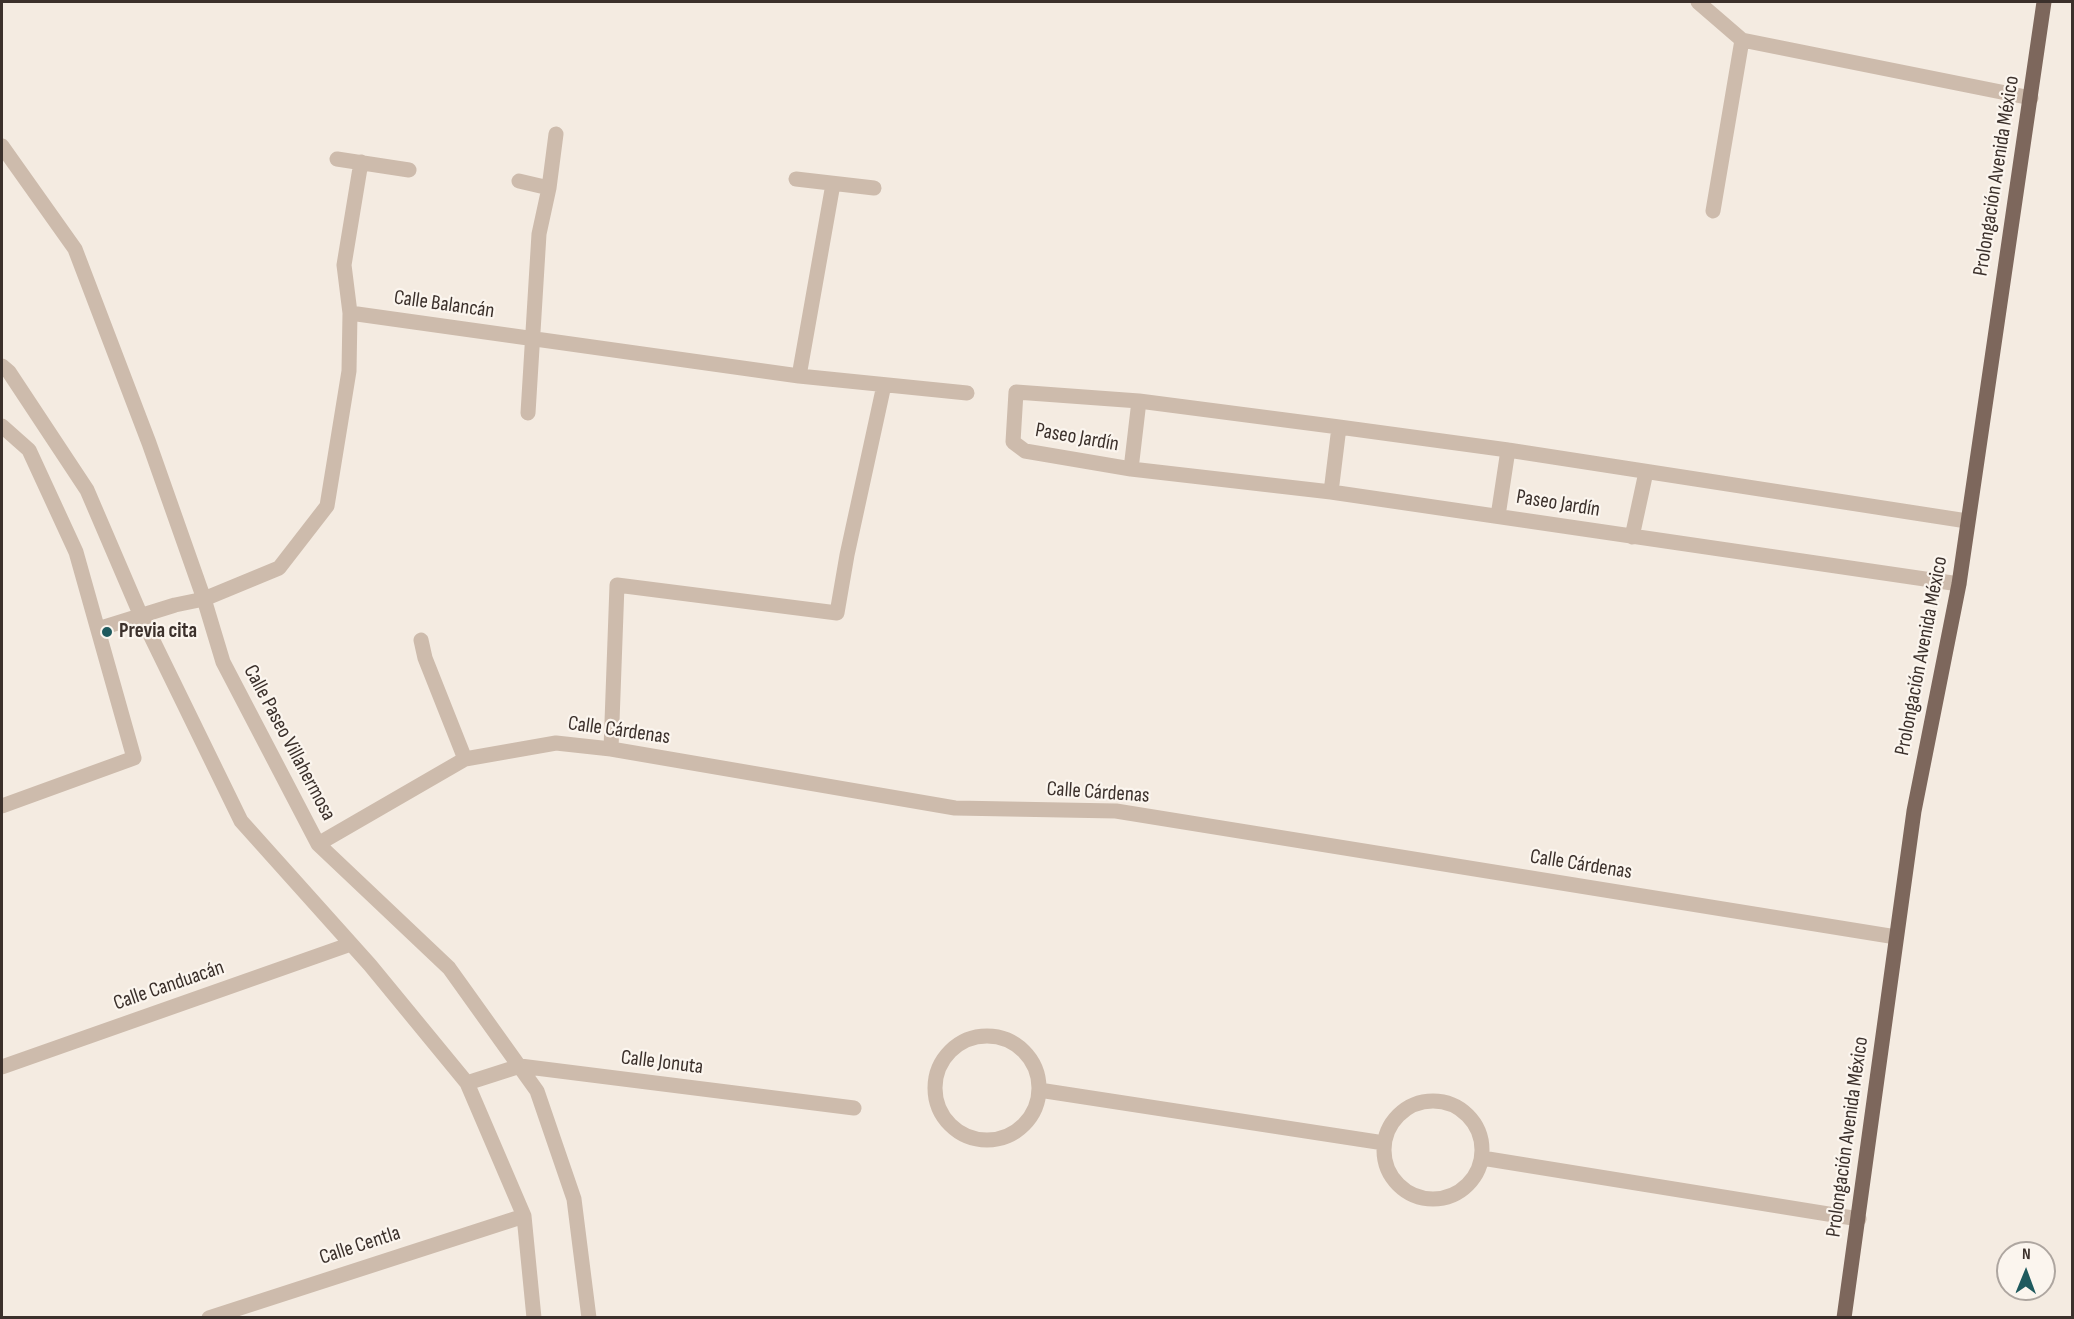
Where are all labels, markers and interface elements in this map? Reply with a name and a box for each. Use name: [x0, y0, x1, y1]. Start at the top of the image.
street label: Prolongación Avenida México: [1969, 74, 2025, 278]
street label: Calle Balancán: [392, 285, 496, 325]
street label: Paseo Jardín: [1033, 418, 1121, 458]
street label: Paseo Jardín: [1514, 485, 1602, 523]
street label: Prolongación Avenida México: [1890, 554, 1954, 758]
place label: Previa cita: [119, 619, 197, 645]
marker: Previa cita: [100, 625, 114, 639]
street label: Calle Paseo Villahermosa: [237, 661, 341, 825]
street label: Calle Cárdenas: [566, 711, 672, 751]
street label: Calle Cárdenas: [1046, 777, 1150, 809]
street label: Calle Cárdenas: [1528, 845, 1634, 885]
street label: Calle Canduacán: [110, 955, 228, 1017]
street label: Prolongación Avenida México: [1821, 1035, 1875, 1239]
street label: Calle Jonuta: [619, 1045, 705, 1081]
street label: Calle Centla: [316, 1221, 404, 1271]
north arrow: [1996, 1241, 2056, 1301]
text: N: [2022, 1245, 2031, 1264]

